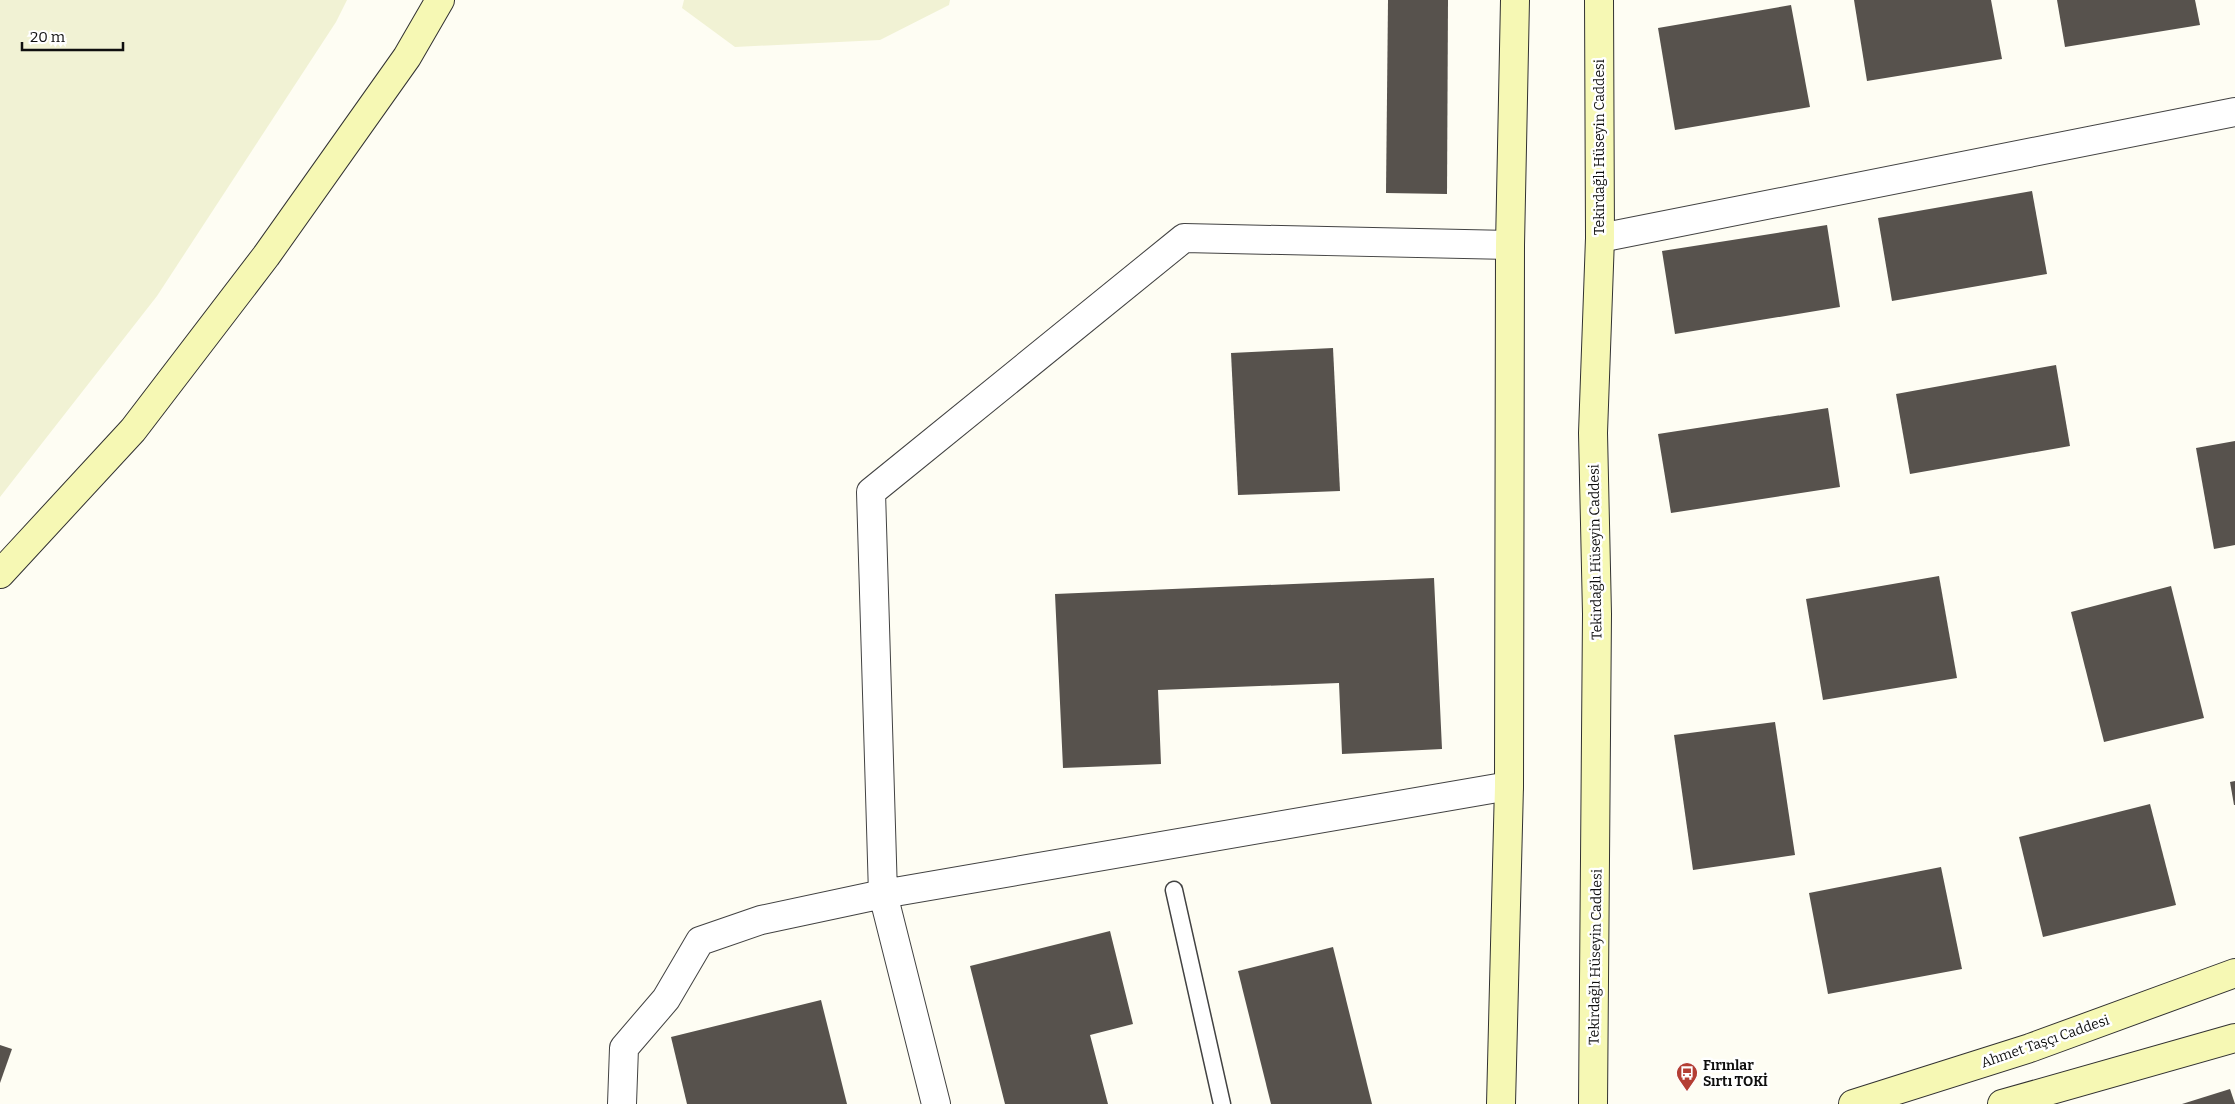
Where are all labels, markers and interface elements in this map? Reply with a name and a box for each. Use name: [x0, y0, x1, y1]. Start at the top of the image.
scale bar: [22, 20, 124, 52]
text: 20 m: [30, 28, 66, 46]
street label: Tekirdağlı Hüseyin Caddesi: [1591, 59, 1608, 235]
street label: Tekirdağlı Hüseyin Caddesi: [1585, 464, 1606, 640]
street label: Tekirdağlı Hüseyin Caddesi: [1585, 869, 1606, 1045]
street label: Ahmet Taşçı Caddesi: [1979, 1012, 2112, 1071]
place label: Fırınlar Sırtı TOKİ: [1703, 1057, 1768, 1090]
bus stop icon: Fırınlar Sırtı TOKİ: [1675, 1061, 1699, 1092]

